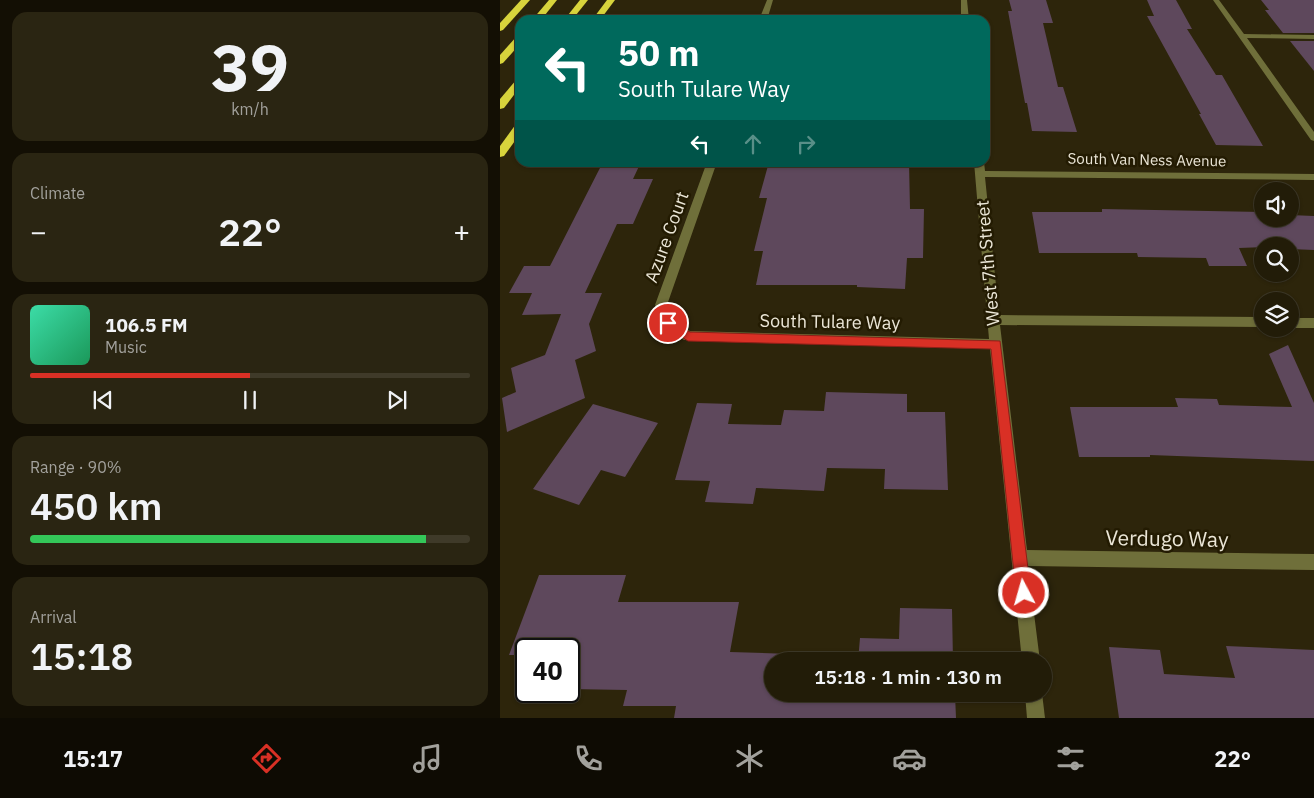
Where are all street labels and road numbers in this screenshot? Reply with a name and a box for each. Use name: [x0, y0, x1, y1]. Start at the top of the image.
street label: South Van Ness Avenue: [1068, 149, 1227, 170]
street label: Azure Court: [639, 188, 694, 286]
street label: West 7th Street: [971, 199, 1004, 327]
street label: South Tulare Way: [759, 309, 901, 334]
street label: Verdugo Way: [1105, 523, 1229, 553]

